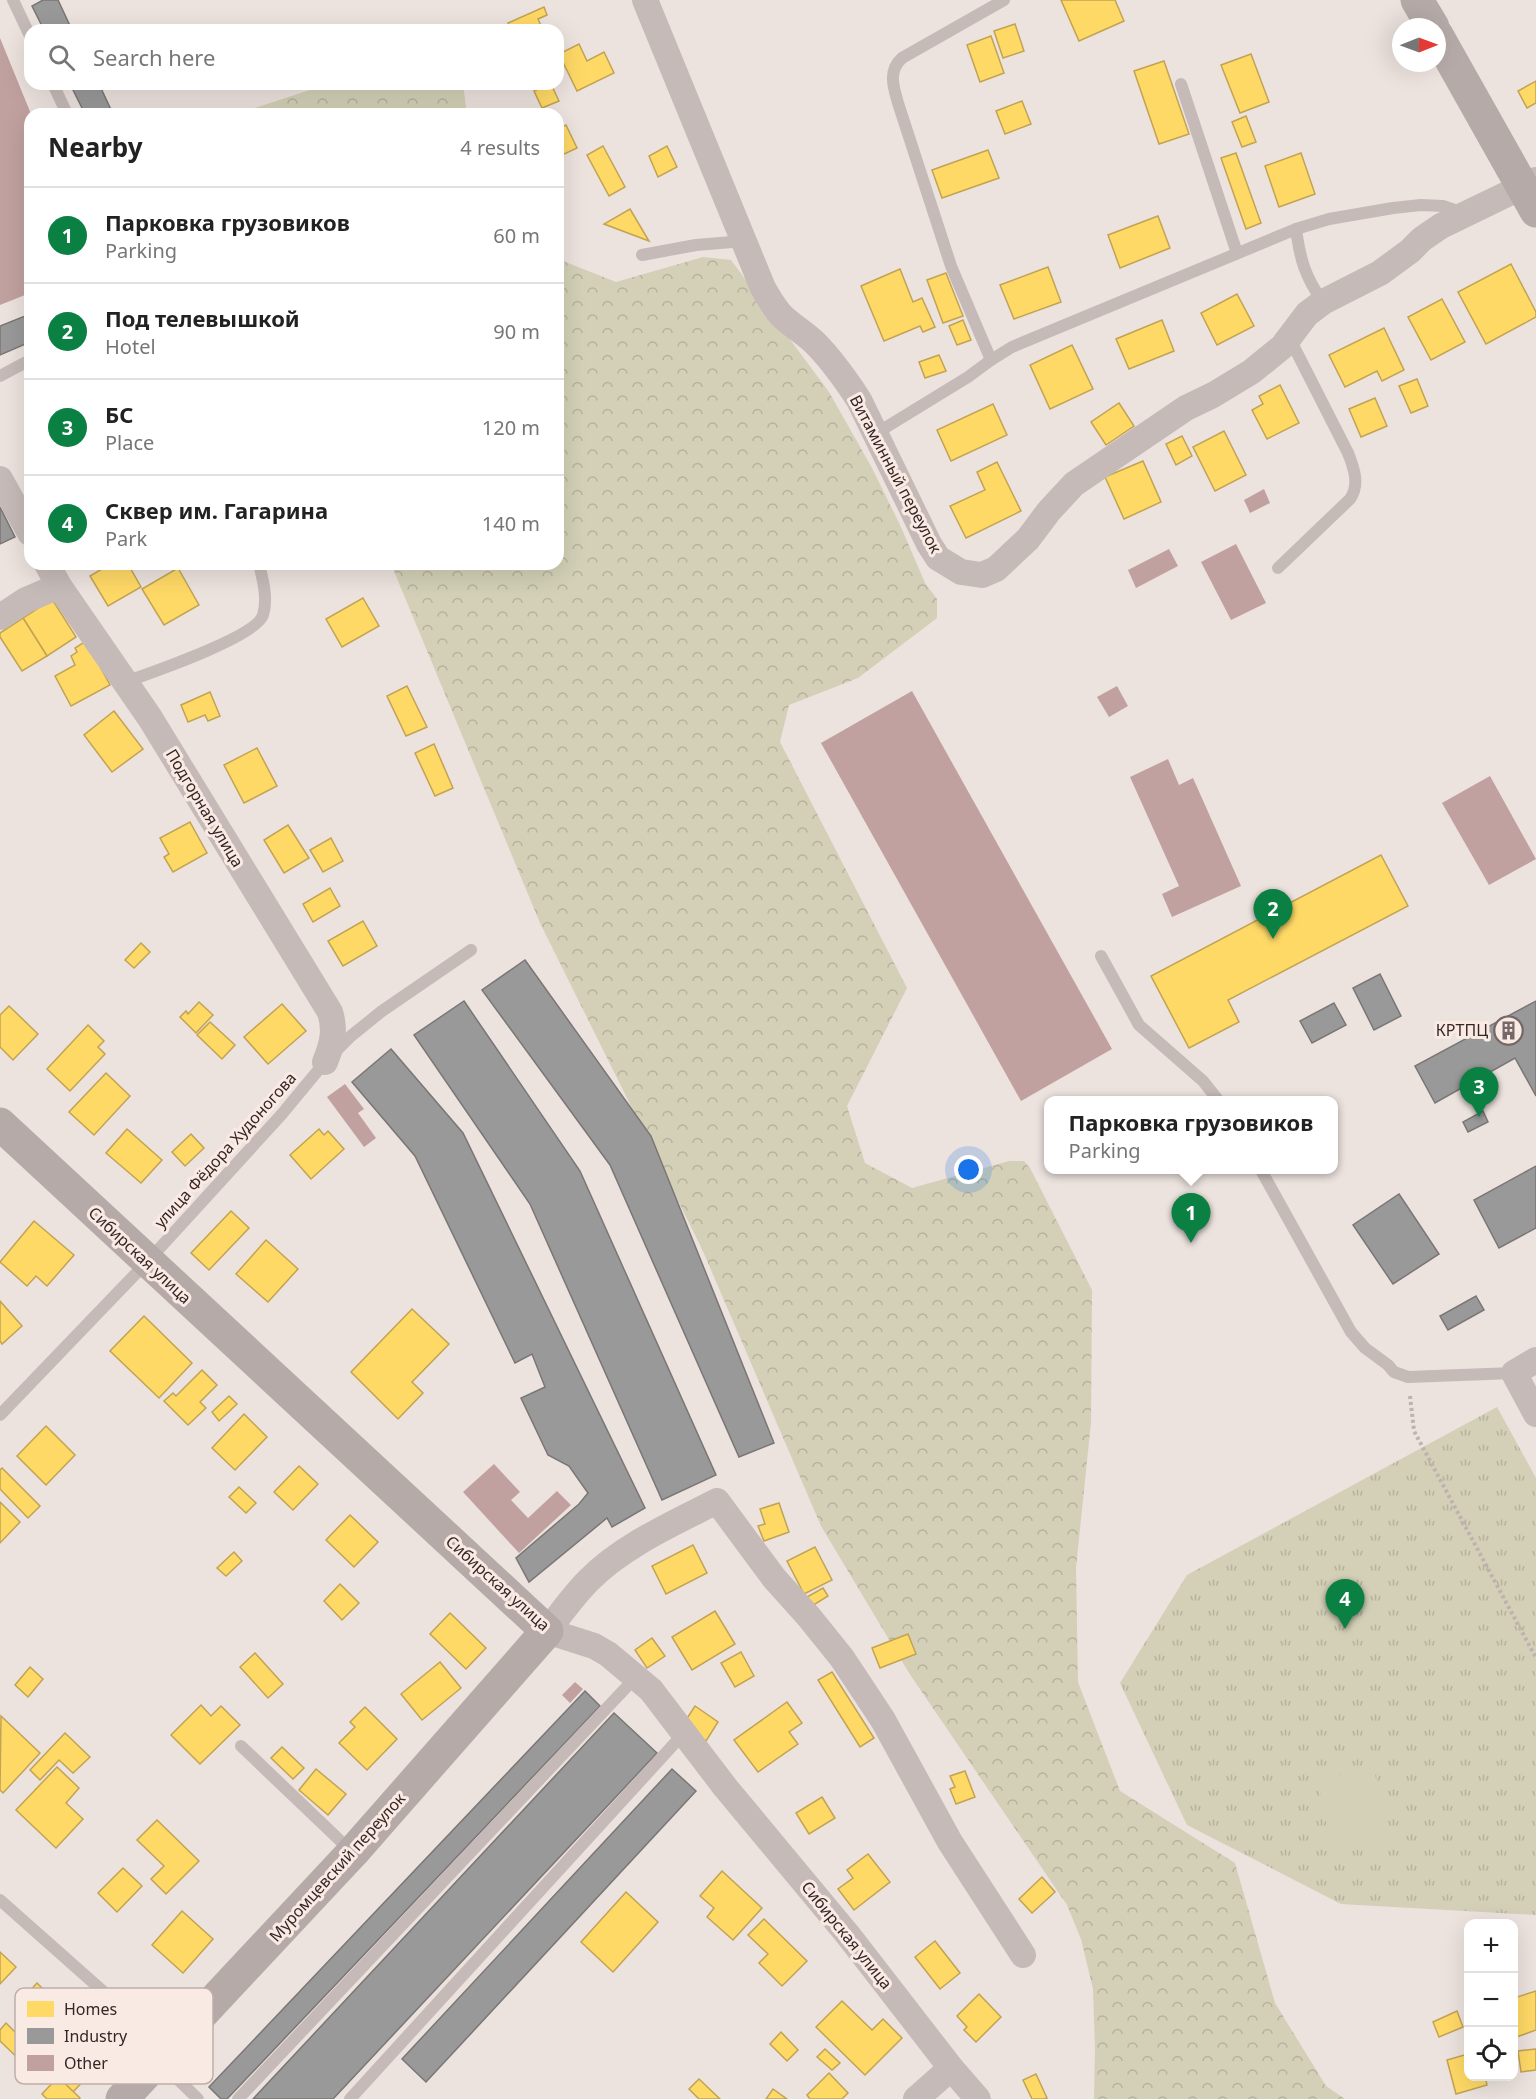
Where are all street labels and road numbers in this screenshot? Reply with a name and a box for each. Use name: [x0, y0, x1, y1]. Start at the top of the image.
street label: Витаминный переулок: [845, 391, 947, 557]
street label: Подгорная улица: [161, 745, 249, 871]
street label: улица Фёдора Худоногова: [149, 1067, 301, 1233]
street label: Сибирская улица: [84, 1202, 196, 1308]
street label: Сибирская улица: [441, 1530, 555, 1636]
street label: Муромцевский переулок: [264, 1787, 410, 1946]
street label: Сибирская улица: [797, 1876, 897, 1994]

